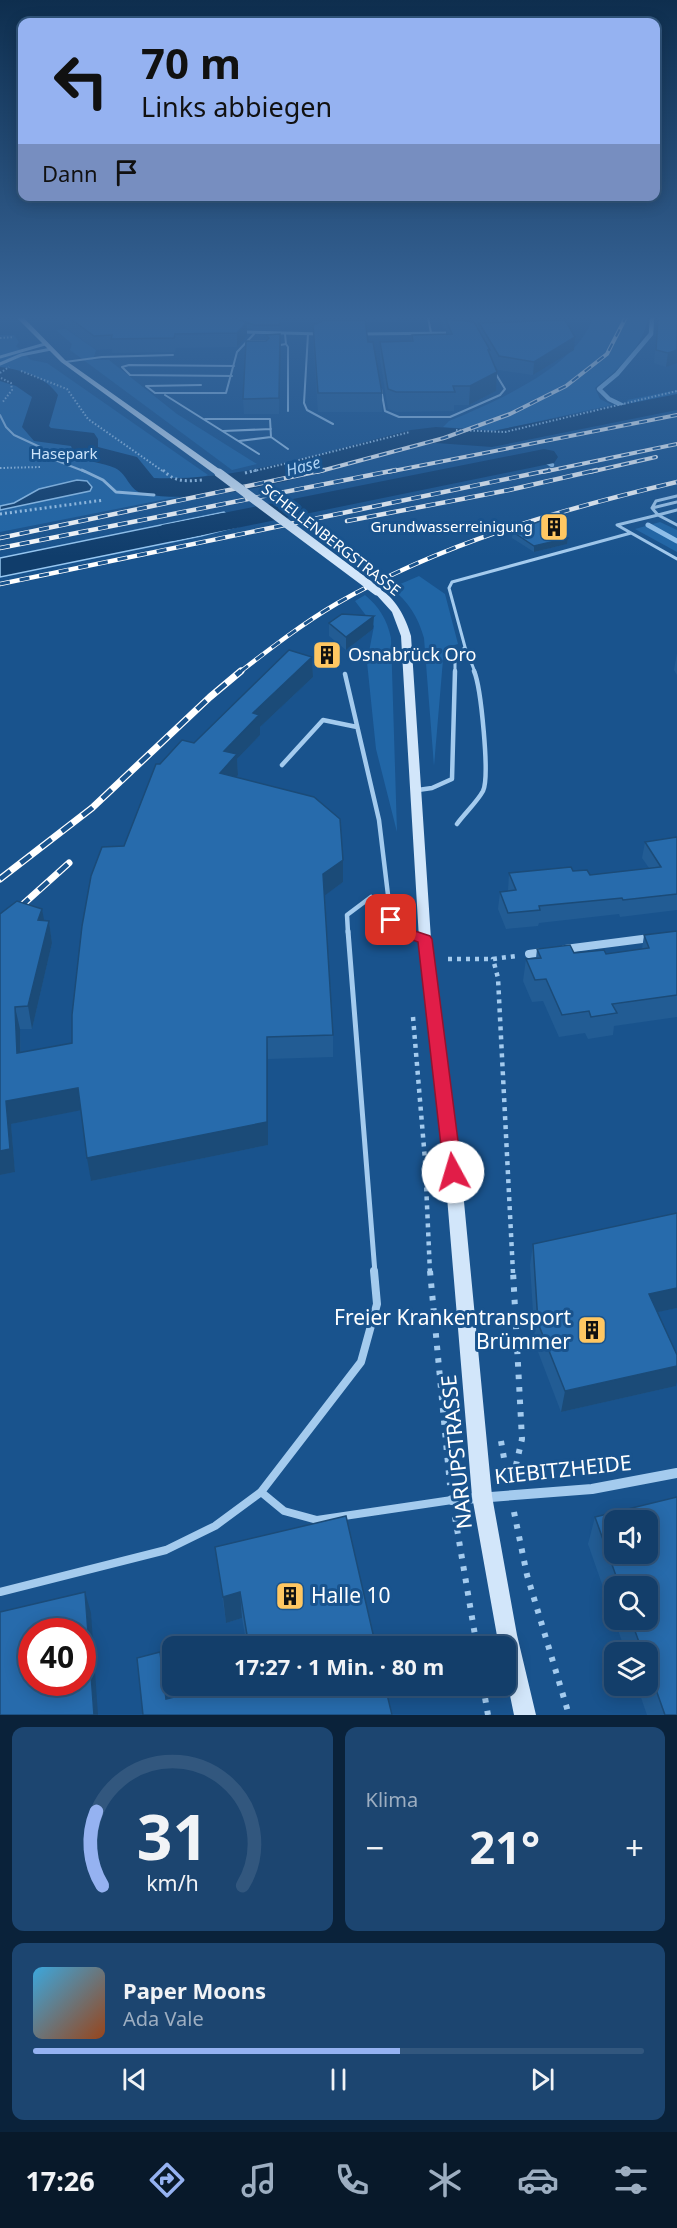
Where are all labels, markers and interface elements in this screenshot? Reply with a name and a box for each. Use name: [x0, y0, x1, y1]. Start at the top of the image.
text: 70 m: [141, 34, 241, 91]
icon: left: [42, 42, 120, 120]
text: Links abbiegen: [141, 88, 332, 125]
icon: arrive: [110, 156, 143, 189]
text: Dann: [42, 158, 98, 188]
park label: Hasepark: [30, 443, 98, 463]
water label: Hase: [283, 451, 323, 481]
street label: SCHELLENBERGSTRASSE: [258, 479, 405, 600]
building icon: Grundwasserreinigung: [538, 511, 570, 543]
place label: Grundwasserreinigung: [371, 516, 533, 536]
building icon: Osnabrück Oro: [311, 639, 343, 671]
place label: Osnabrück Oro: [348, 642, 476, 666]
pin: [365, 894, 416, 945]
icon: arrive: [374, 903, 407, 936]
position arrow: [421, 1140, 485, 1204]
place label: Freier Krankentransport Brümmer: [334, 1303, 571, 1355]
building icon: Freier Krankentransport Brümmer: [576, 1314, 608, 1346]
street label: NARUPSTRASSE: [434, 1374, 478, 1531]
street label: KIEBITZHEIDE: [493, 1448, 633, 1490]
map controls: [604, 1510, 658, 1696]
button: sound: [604, 1510, 658, 1564]
button: search: [604, 1576, 658, 1630]
building icon: Halle 10: [274, 1580, 306, 1612]
place label: Halle 10: [311, 1581, 391, 1609]
speed limit sign: 40: [18, 1618, 96, 1696]
button: layers: [604, 1642, 658, 1696]
text: 17:27 · 1 Min. · 80 m: [234, 1651, 444, 1681]
text: Klima: [366, 1786, 418, 1813]
text: 31: [137, 1793, 208, 1878]
text: 21°: [469, 1816, 540, 1877]
text: −: [366, 1825, 384, 1870]
text: +: [625, 1825, 644, 1870]
text: km/h: [146, 1868, 199, 1897]
text: Paper Moons: [123, 1975, 266, 2005]
text: Ada Vale: [123, 2005, 204, 2032]
icon: previous: [118, 2063, 151, 2096]
icon: pause: [322, 2063, 355, 2096]
icon: next: [526, 2063, 559, 2096]
icon: directions: [146, 2159, 188, 2201]
icon: music: [238, 2159, 280, 2201]
icon: phone: [331, 2159, 373, 2201]
icon: climate: [424, 2159, 466, 2201]
icon: car: [517, 2159, 559, 2201]
icon: filters: [610, 2159, 652, 2201]
text: 17:26: [25, 2162, 95, 2199]

